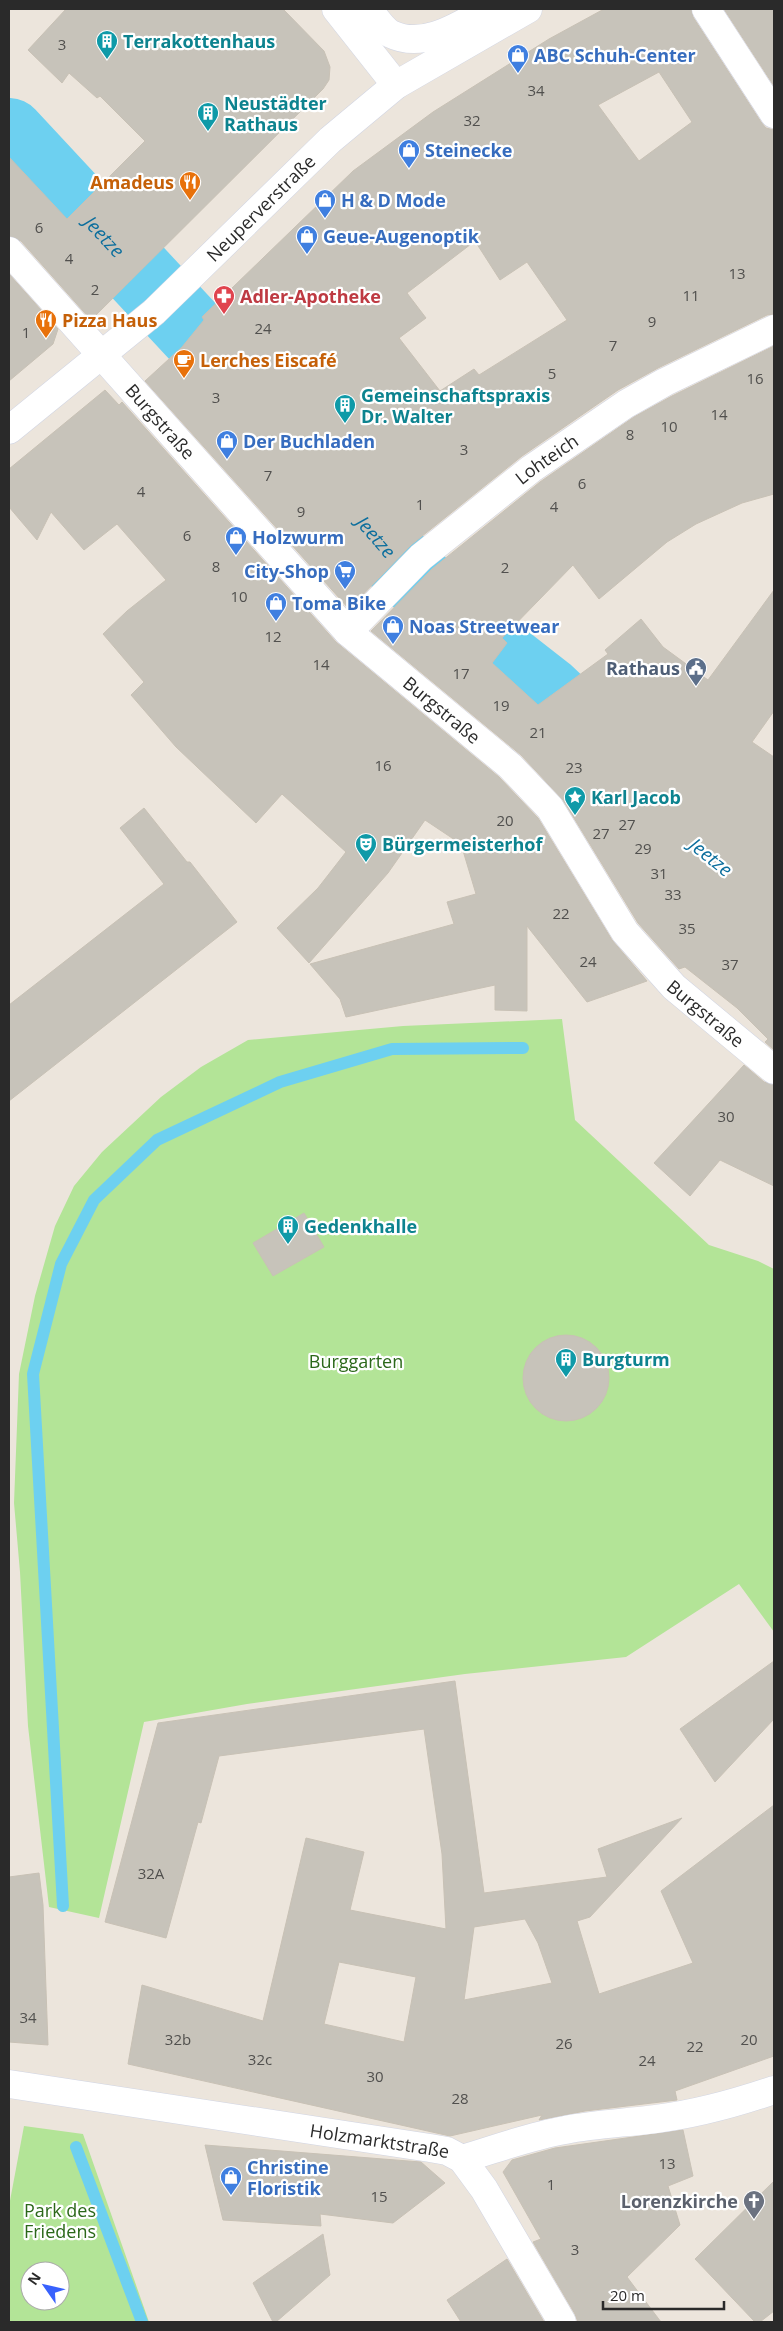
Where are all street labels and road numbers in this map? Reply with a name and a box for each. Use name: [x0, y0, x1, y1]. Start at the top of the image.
street label: Neuperverstraße: [201, 149, 320, 267]
street label: Burgstraße: [121, 378, 201, 464]
street label: Lohteich: [510, 428, 583, 489]
street label: Burgstraße: [398, 671, 486, 749]
street label: Burgstraße: [662, 974, 749, 1052]
street label: Holzmarktstraße: [308, 2118, 451, 2163]

